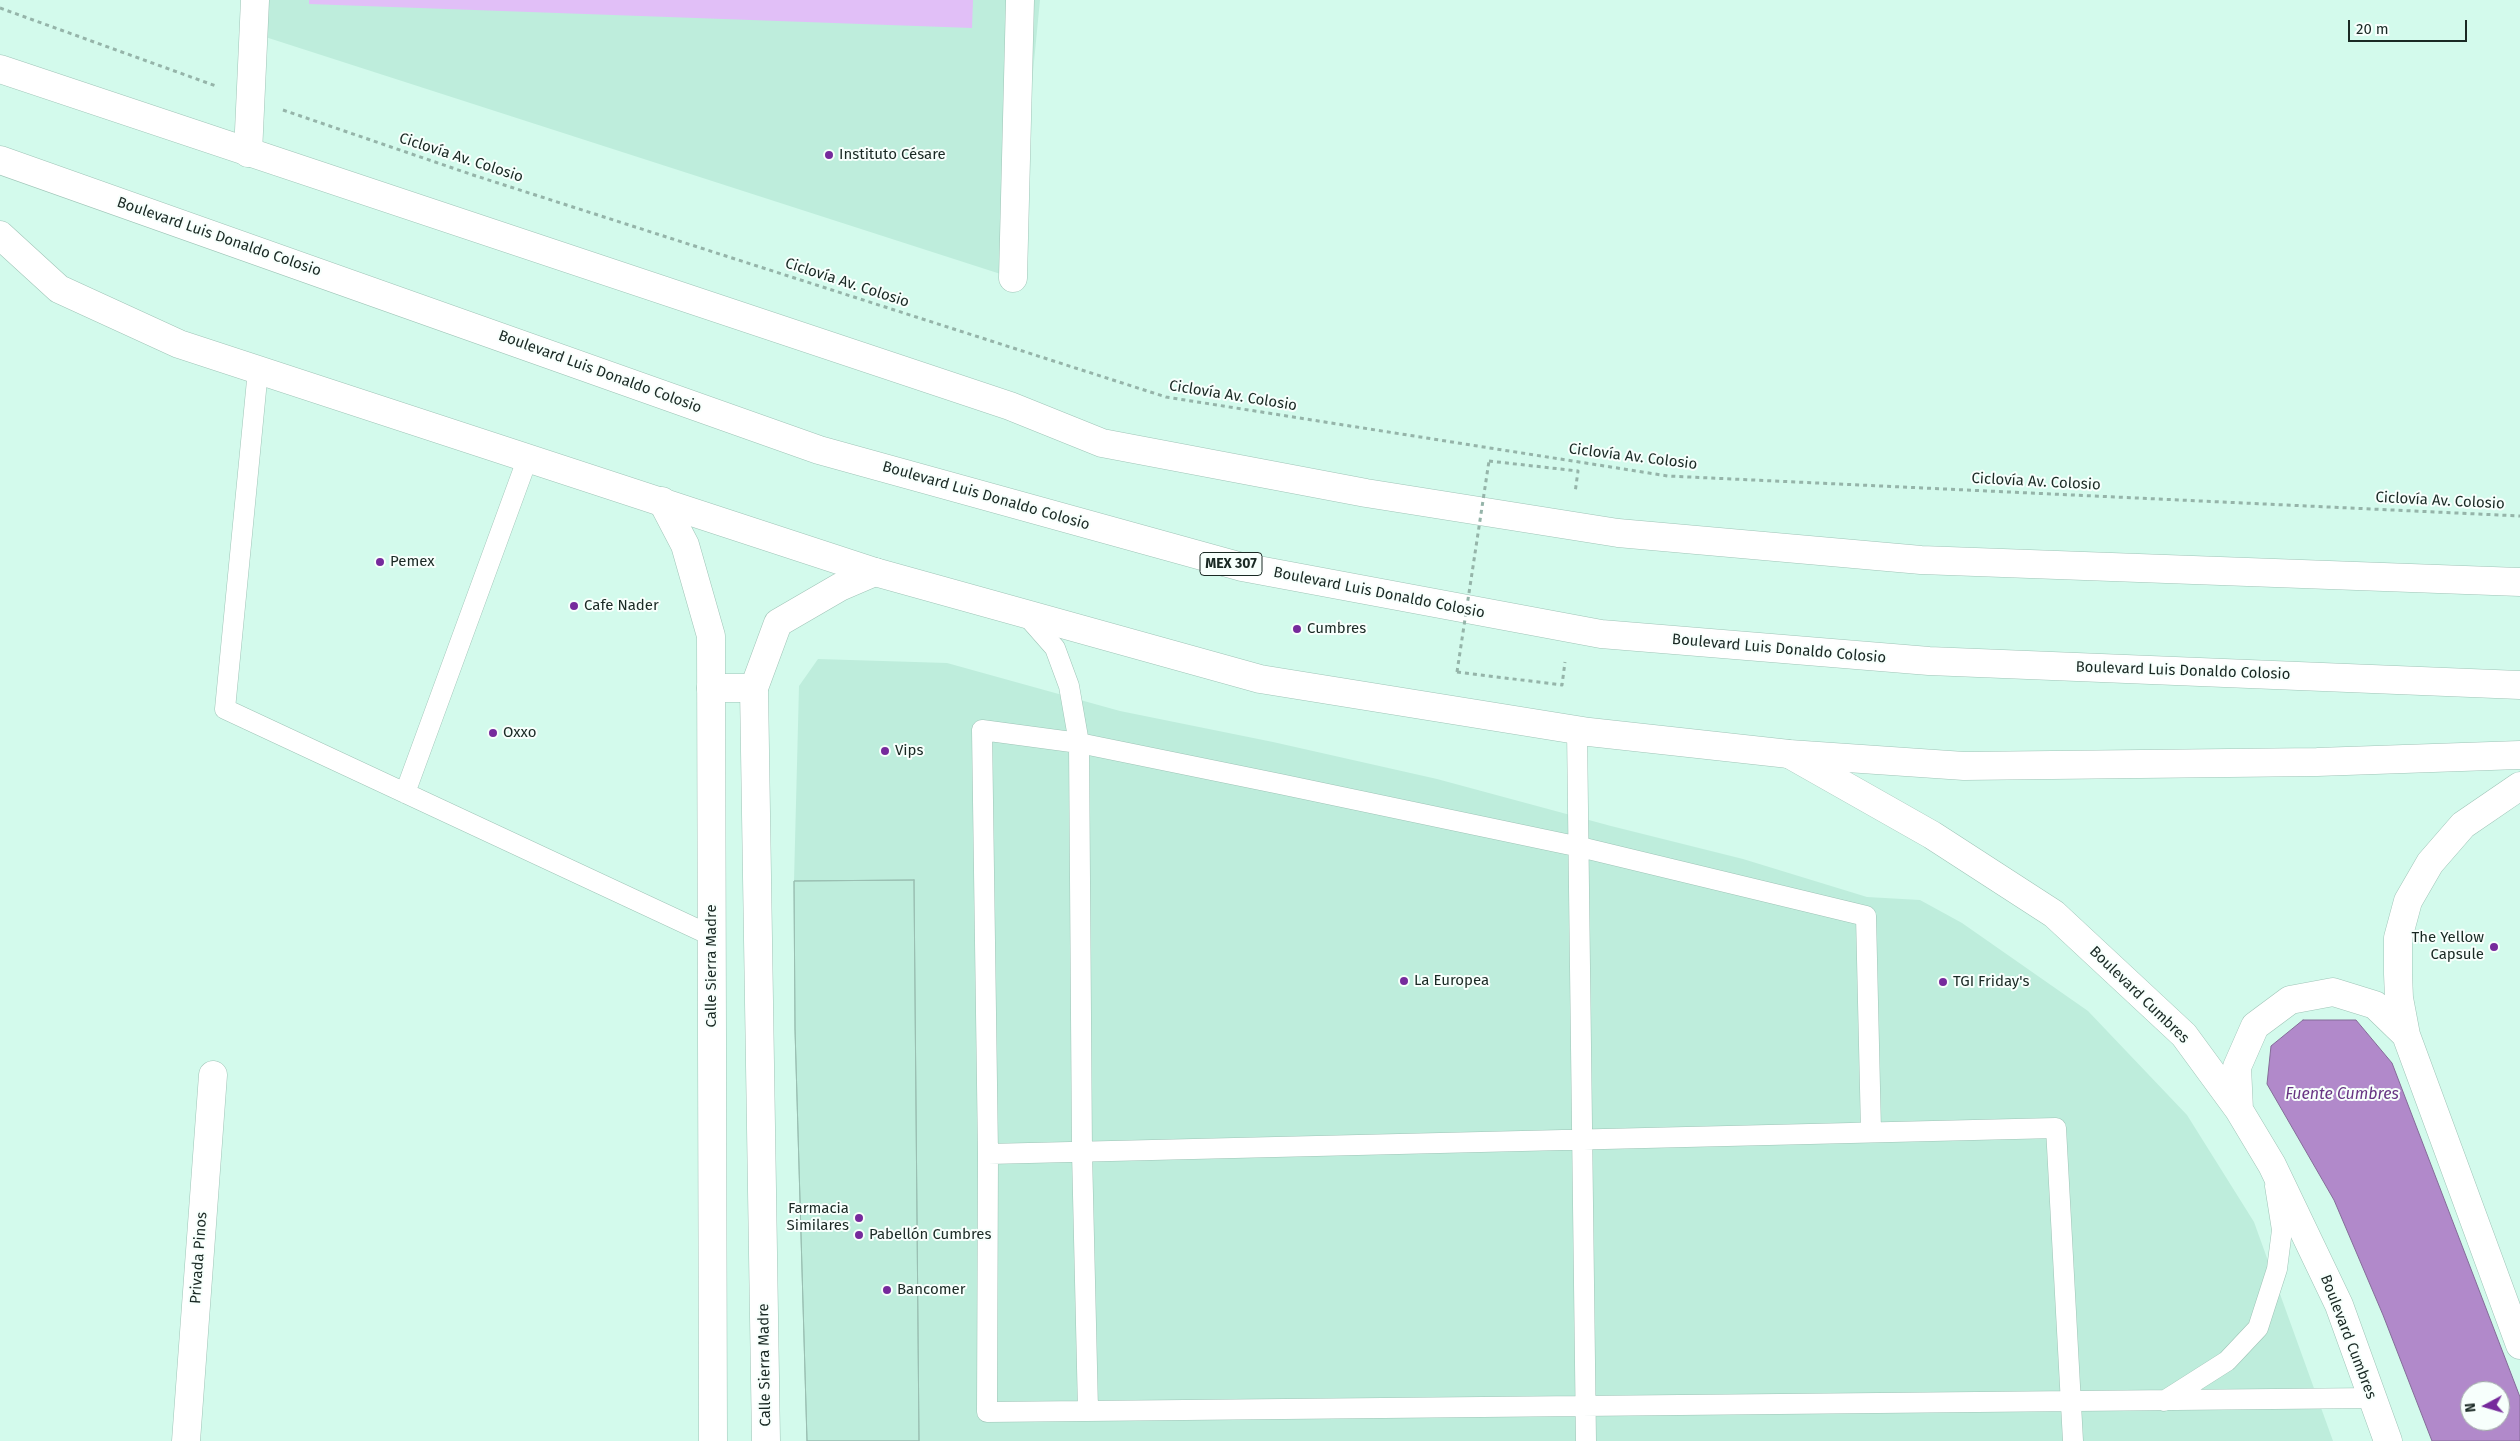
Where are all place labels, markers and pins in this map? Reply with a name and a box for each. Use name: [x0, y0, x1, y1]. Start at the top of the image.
place label: Instituto Césare: [839, 146, 946, 164]
marker: Instituto Césare: [823, 149, 835, 161]
place label: Pemex: [390, 553, 435, 571]
marker: Pemex: [374, 556, 386, 568]
place label: Cafe Nader: [584, 597, 659, 615]
marker: Cafe Nader: [568, 600, 580, 612]
place label: Cumbres: [1307, 620, 1366, 638]
marker: Cumbres: [1291, 623, 1303, 635]
place label: Oxxo: [503, 724, 536, 742]
marker: Oxxo: [487, 727, 499, 739]
place label: Vips: [895, 742, 923, 760]
marker: Vips: [879, 745, 891, 757]
place label: The Yellow Capsule: [2412, 929, 2484, 964]
marker: The Yellow Capsule: [2488, 941, 2500, 953]
place label: La Europea: [1414, 972, 1489, 990]
place label: TGI Friday's: [1953, 973, 2029, 991]
marker: La Europea: [1398, 975, 1410, 987]
marker: TGI Friday's: [1937, 976, 1949, 988]
place label: Farmacia Similares: [787, 1200, 849, 1235]
marker: Farmacia Similares: [853, 1212, 865, 1224]
place label: Pabellón Cumbres: [869, 1226, 992, 1244]
marker: Pabellón Cumbres: [853, 1229, 865, 1241]
place label: Bancomer: [897, 1281, 966, 1299]
marker: Bancomer: [881, 1284, 893, 1296]

